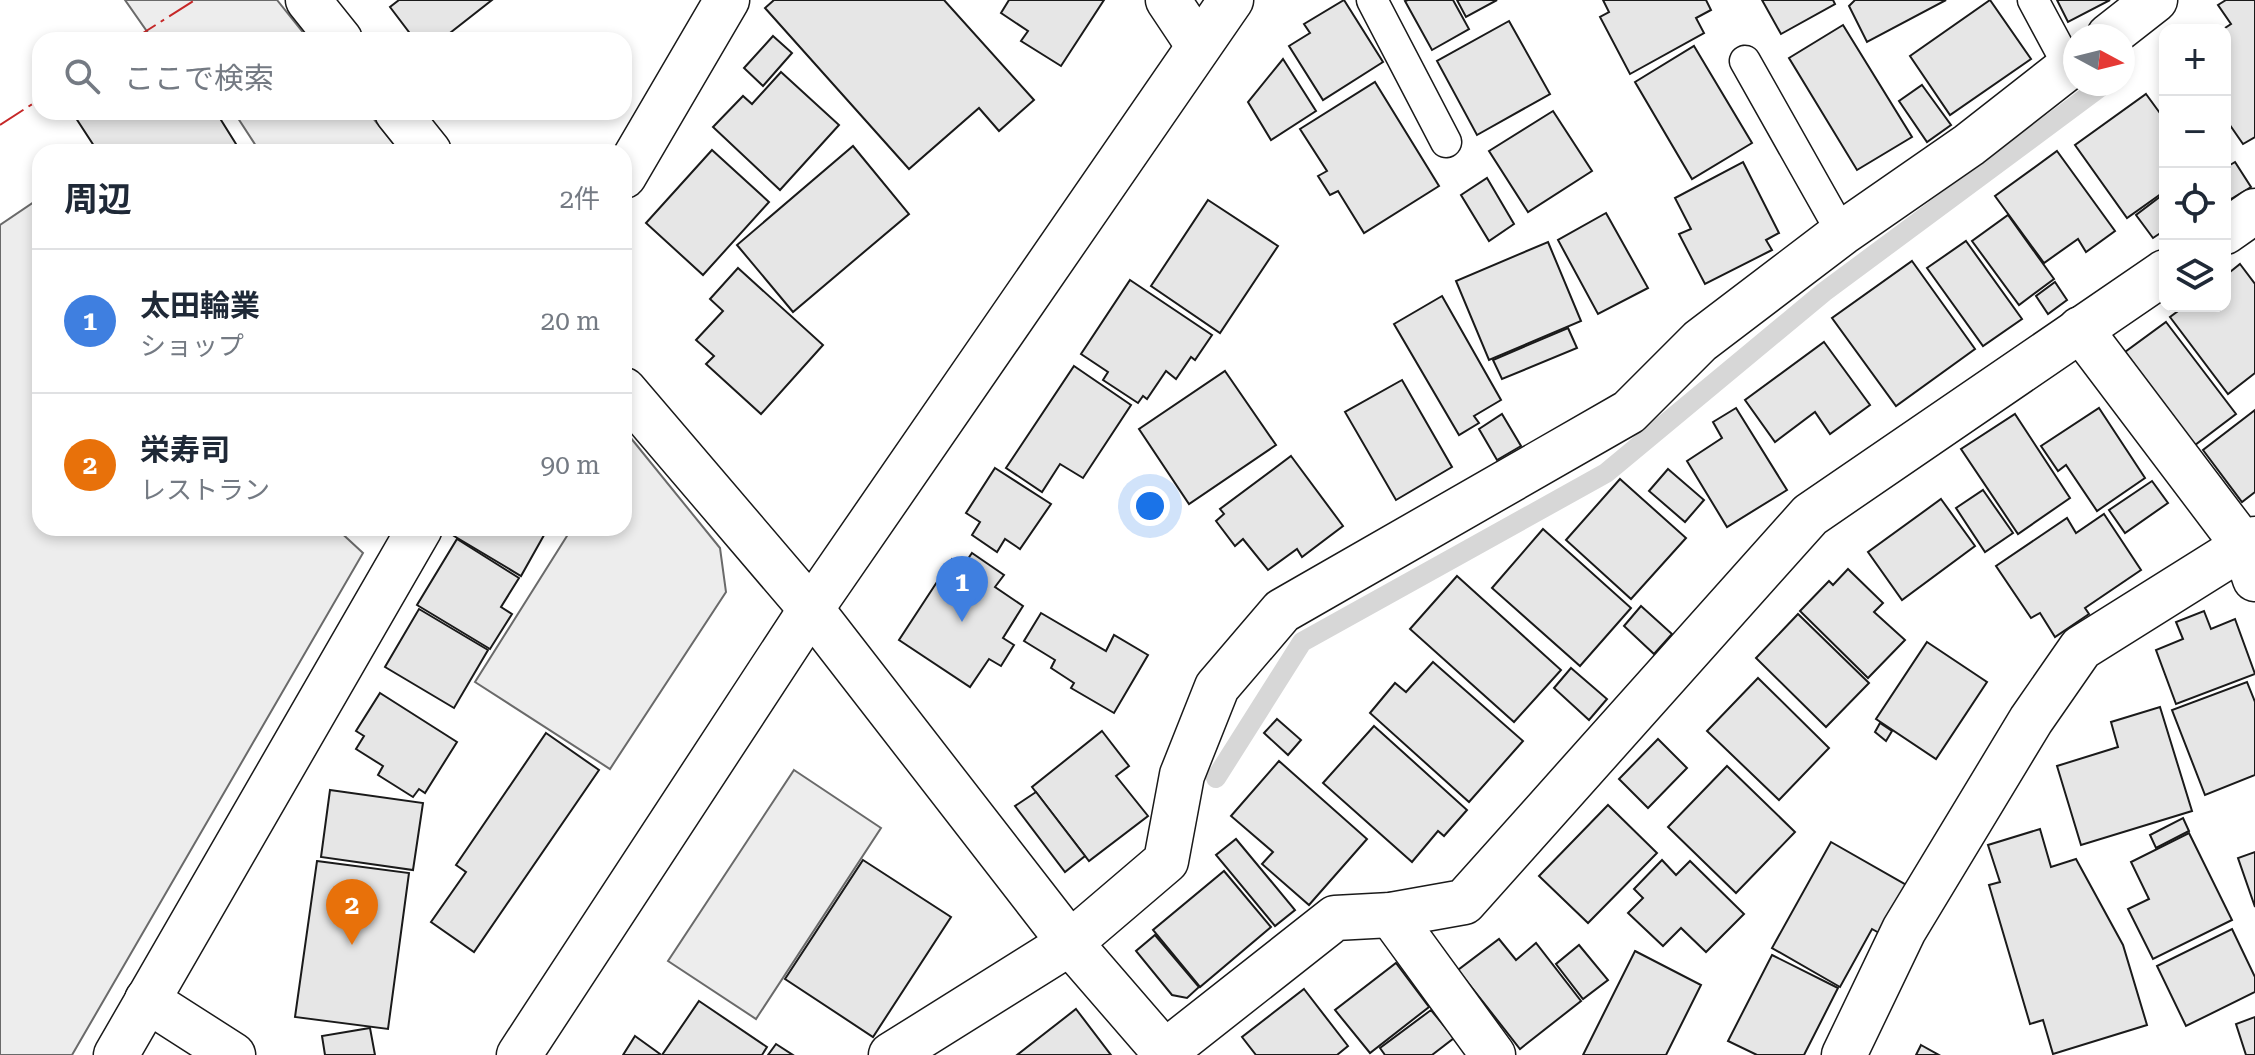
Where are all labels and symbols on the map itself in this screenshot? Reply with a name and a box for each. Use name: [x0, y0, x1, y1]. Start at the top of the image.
north arrow: [2063, 24, 2135, 96]
your location: [1130, 486, 1170, 526]
pin: 1: [936, 556, 988, 622]
pin: 2: [326, 879, 378, 945]

